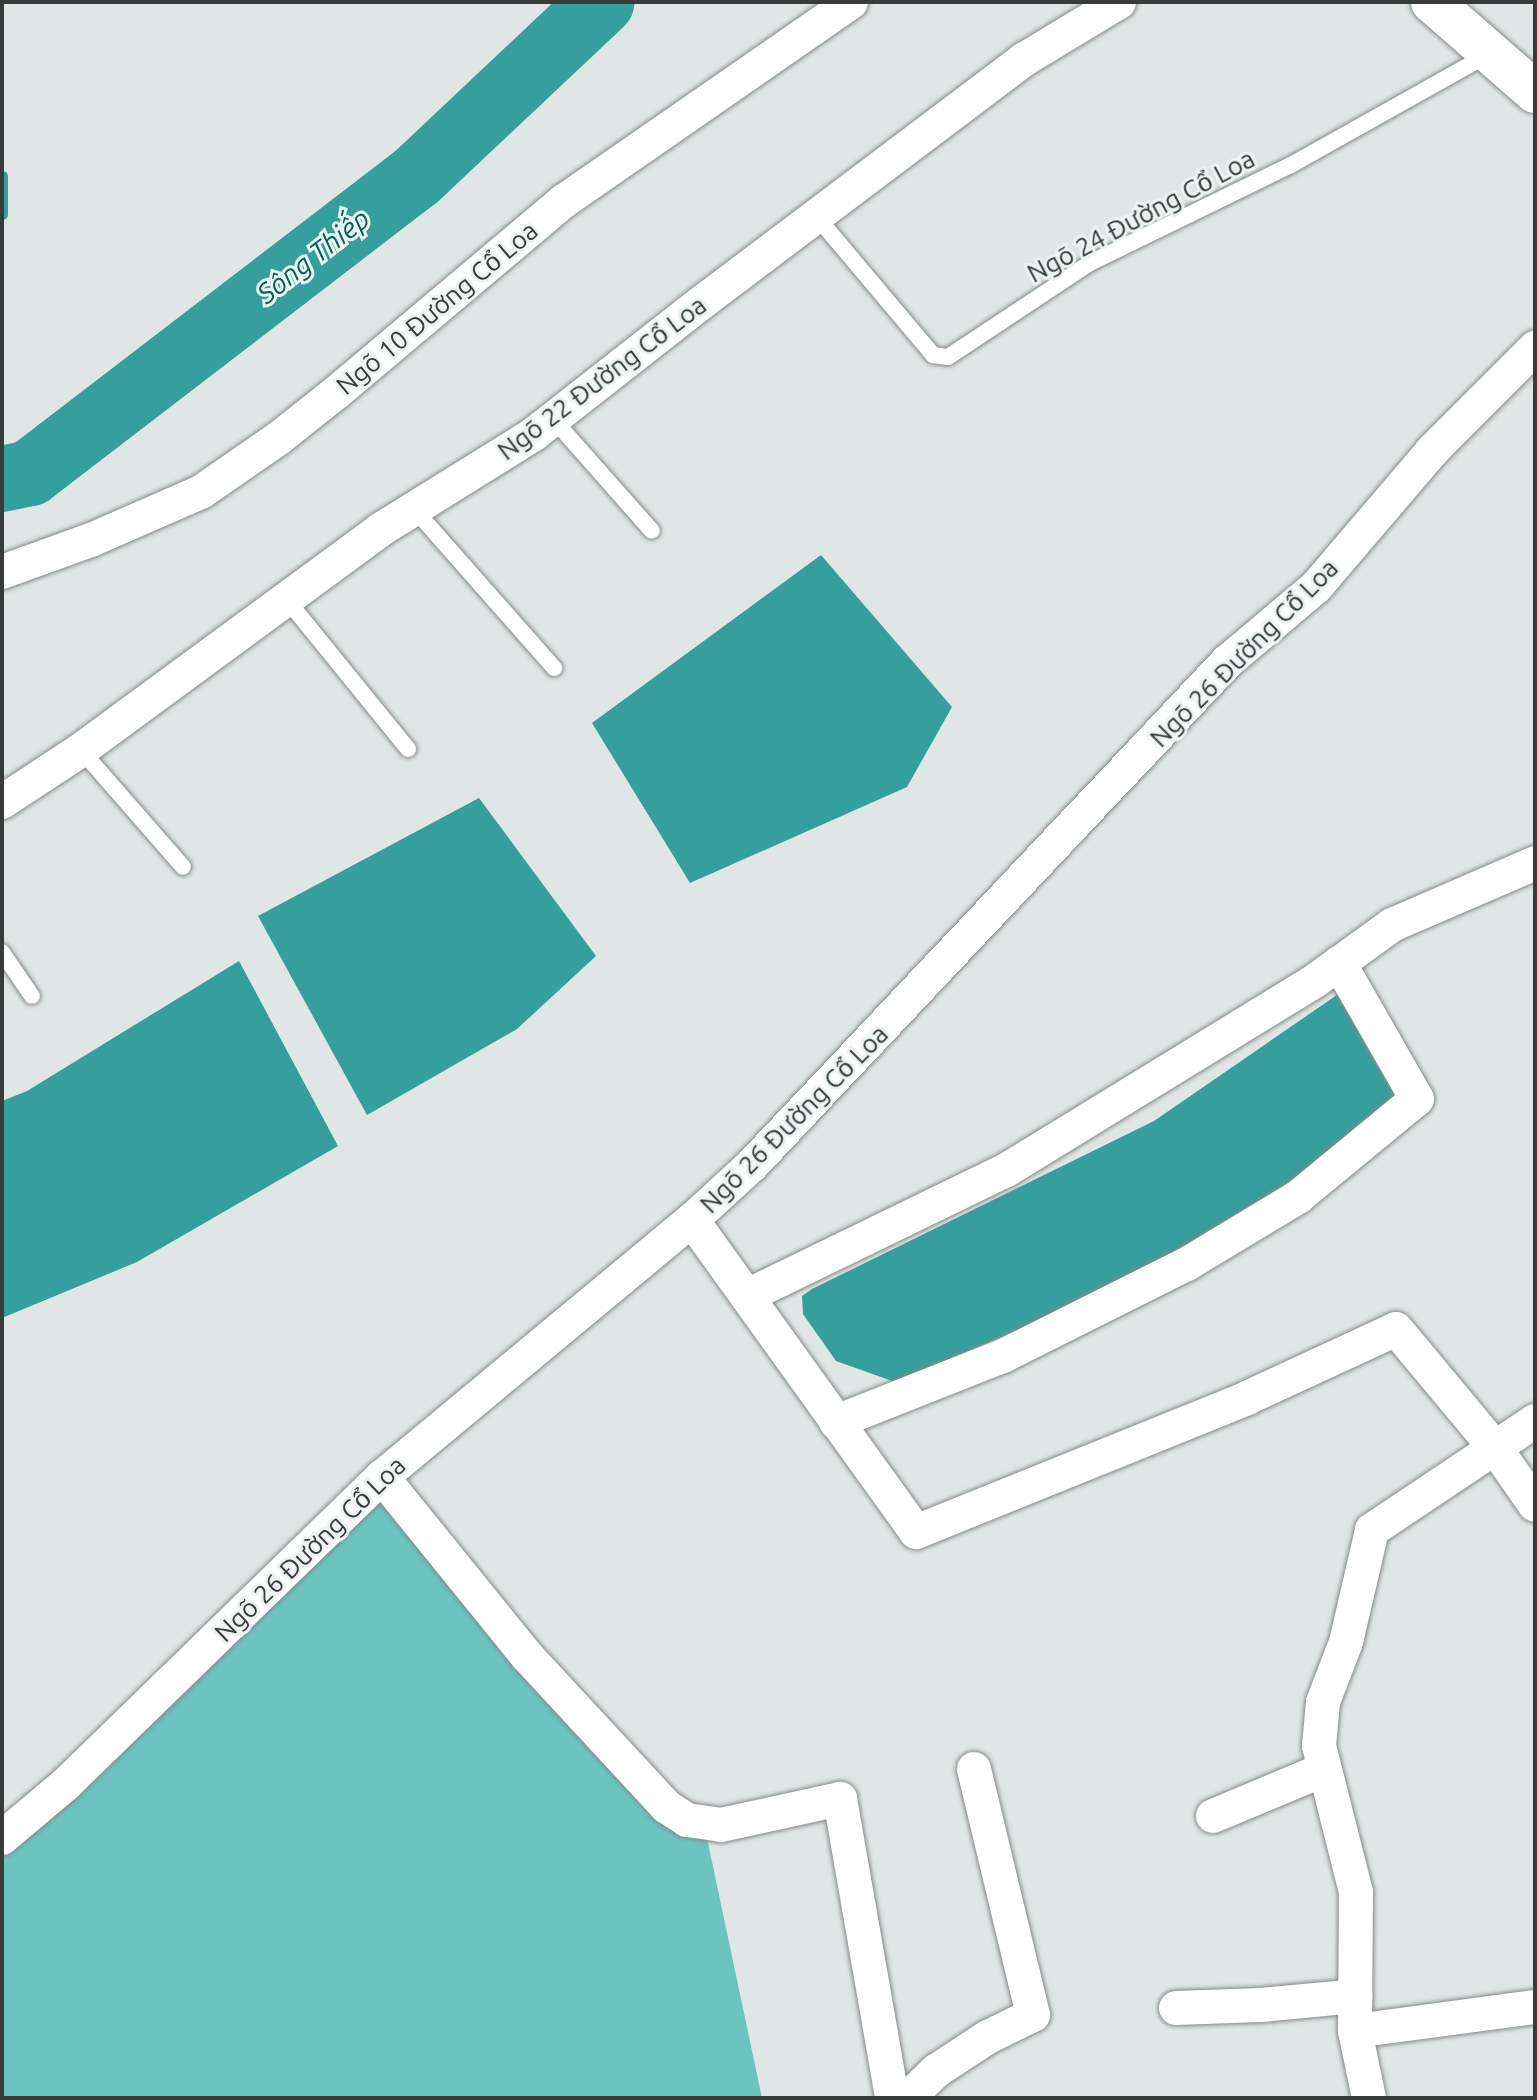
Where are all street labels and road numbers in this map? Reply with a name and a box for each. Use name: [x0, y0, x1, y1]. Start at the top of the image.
street label: Ngõ 24 Đường Cổ Loa: [1022, 143, 1260, 289]
street label: Ngõ 10 Đường Cổ Loa: [330, 215, 544, 401]
street label: Ngõ 22 Đường Cổ Loa: [491, 289, 713, 467]
street label: Ngõ 26 Đường Cổ Loa: [1143, 552, 1345, 754]
street label: Ngõ 26 Đường Cổ Loa: [693, 1018, 895, 1220]
street label: Ngõ 26 Đường Cổ Loa: [208, 1450, 412, 1648]

